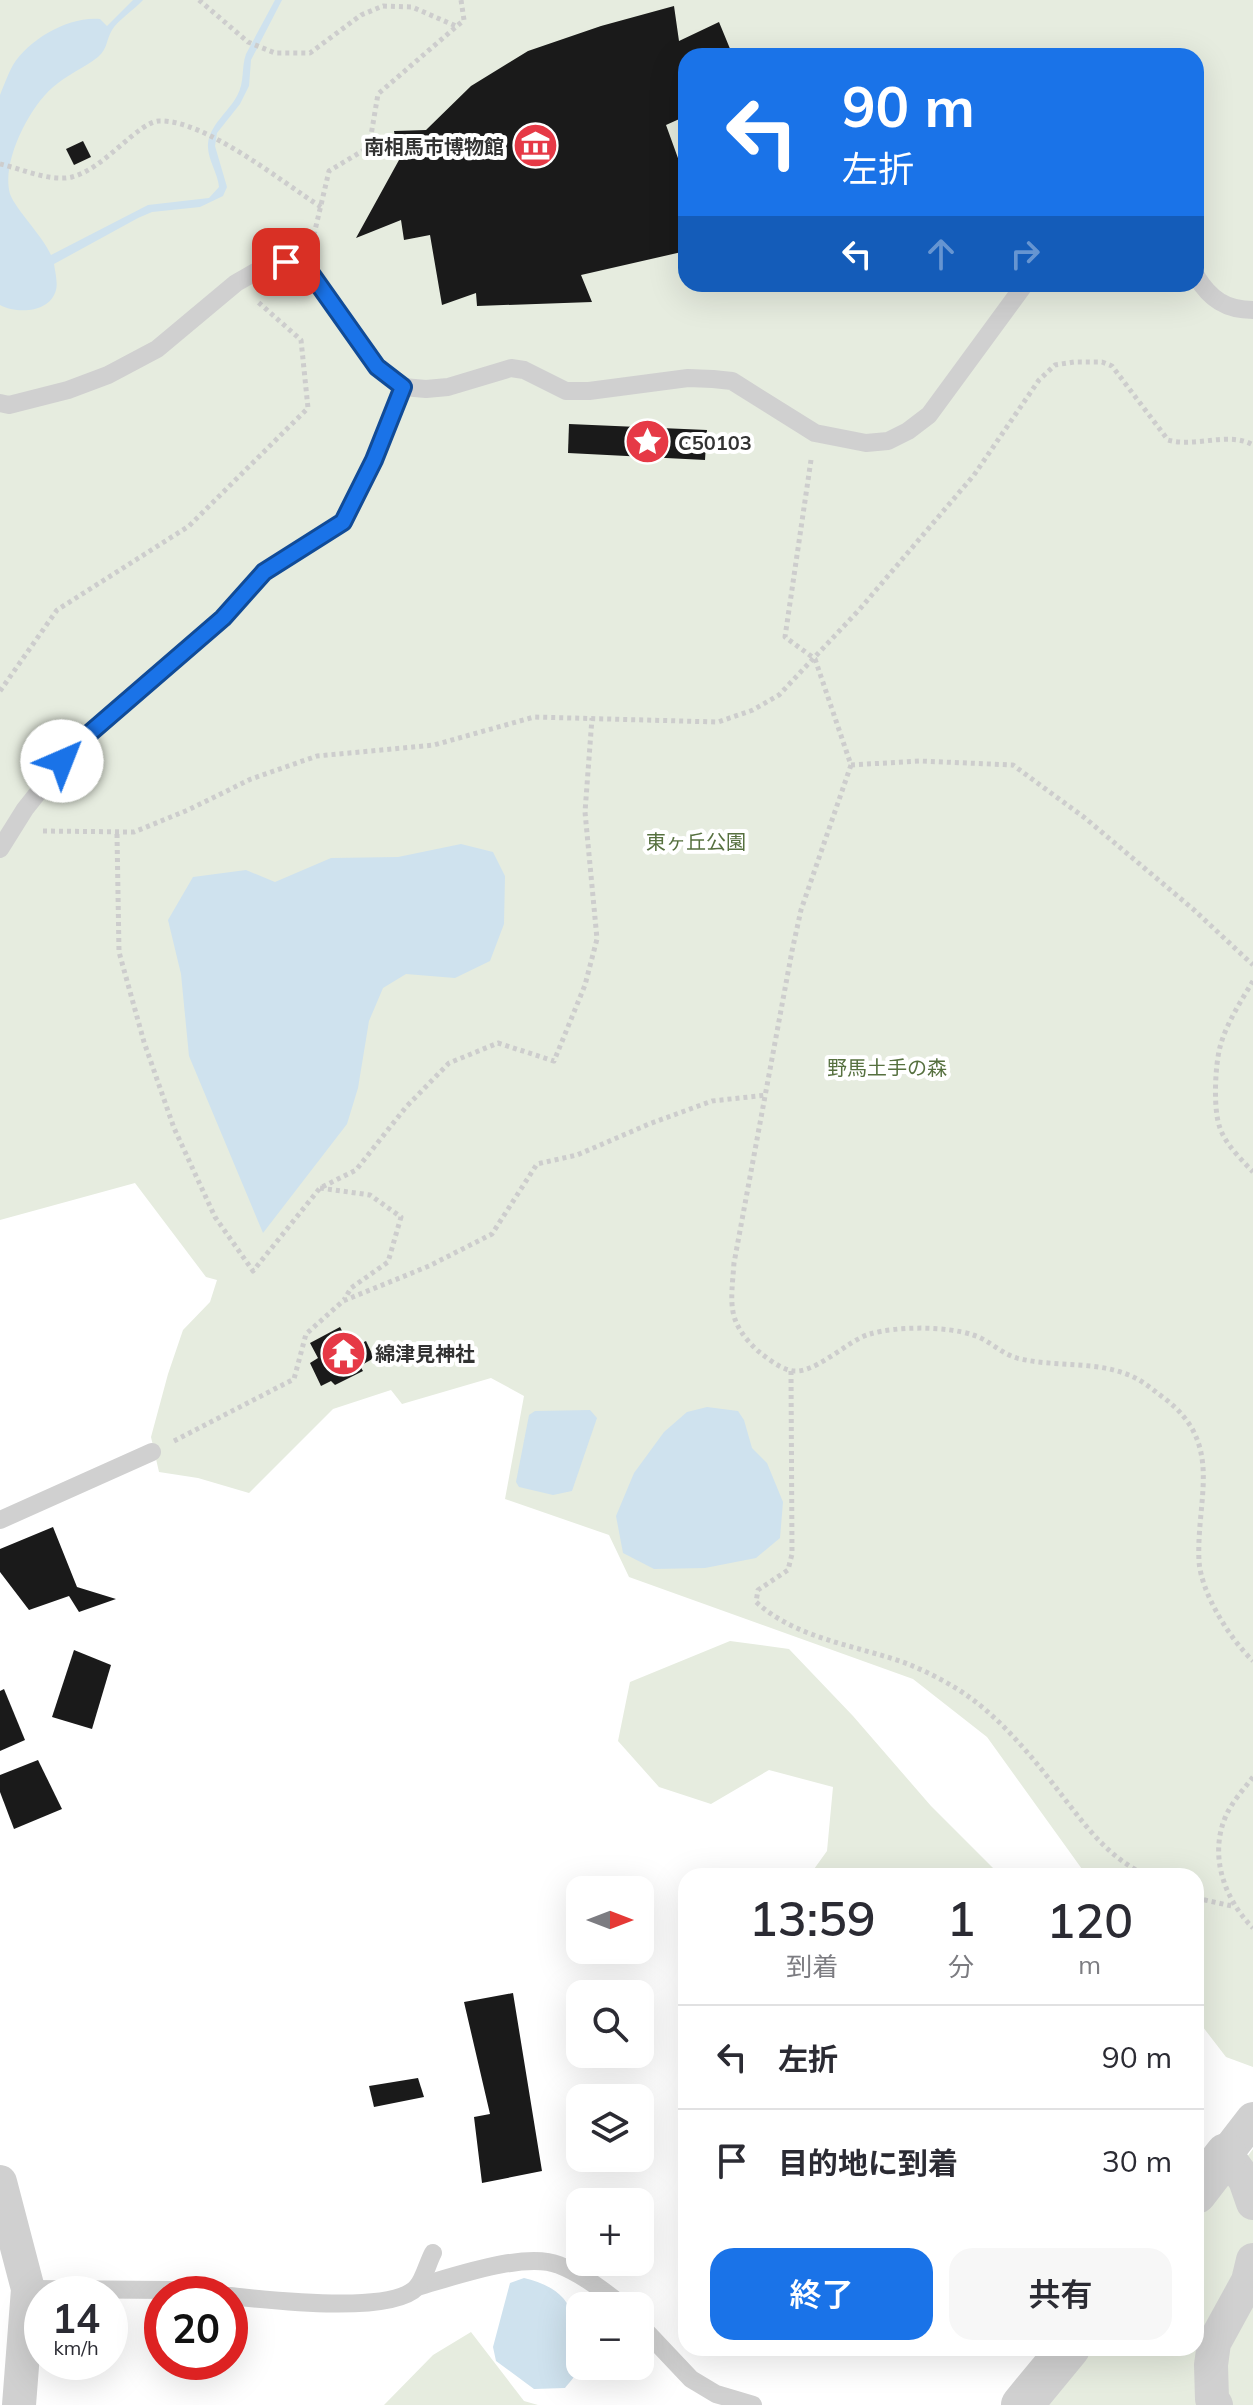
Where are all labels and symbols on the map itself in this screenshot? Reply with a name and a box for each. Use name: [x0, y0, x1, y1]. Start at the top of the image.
museum icon: 南相馬市博物館: [511, 122, 559, 170]
place label: 南相馬市博物館: [364, 134, 504, 159]
pin: [252, 228, 320, 296]
place icon: C50103: [623, 418, 671, 466]
place label: C50103: [678, 430, 752, 455]
position arrow: [20.0, 719, 104.0, 803]
park label: 東ヶ丘公園: [646, 829, 746, 854]
park label: 野馬土手の森: [827, 1055, 947, 1080]
temple icon: 綿津見神社: [320, 1329, 368, 1377]
place label: 綿津見神社: [375, 1341, 475, 1366]
north arrow: [566, 1876, 654, 1964]
speed limit sign: 20: [144, 2276, 248, 2380]

